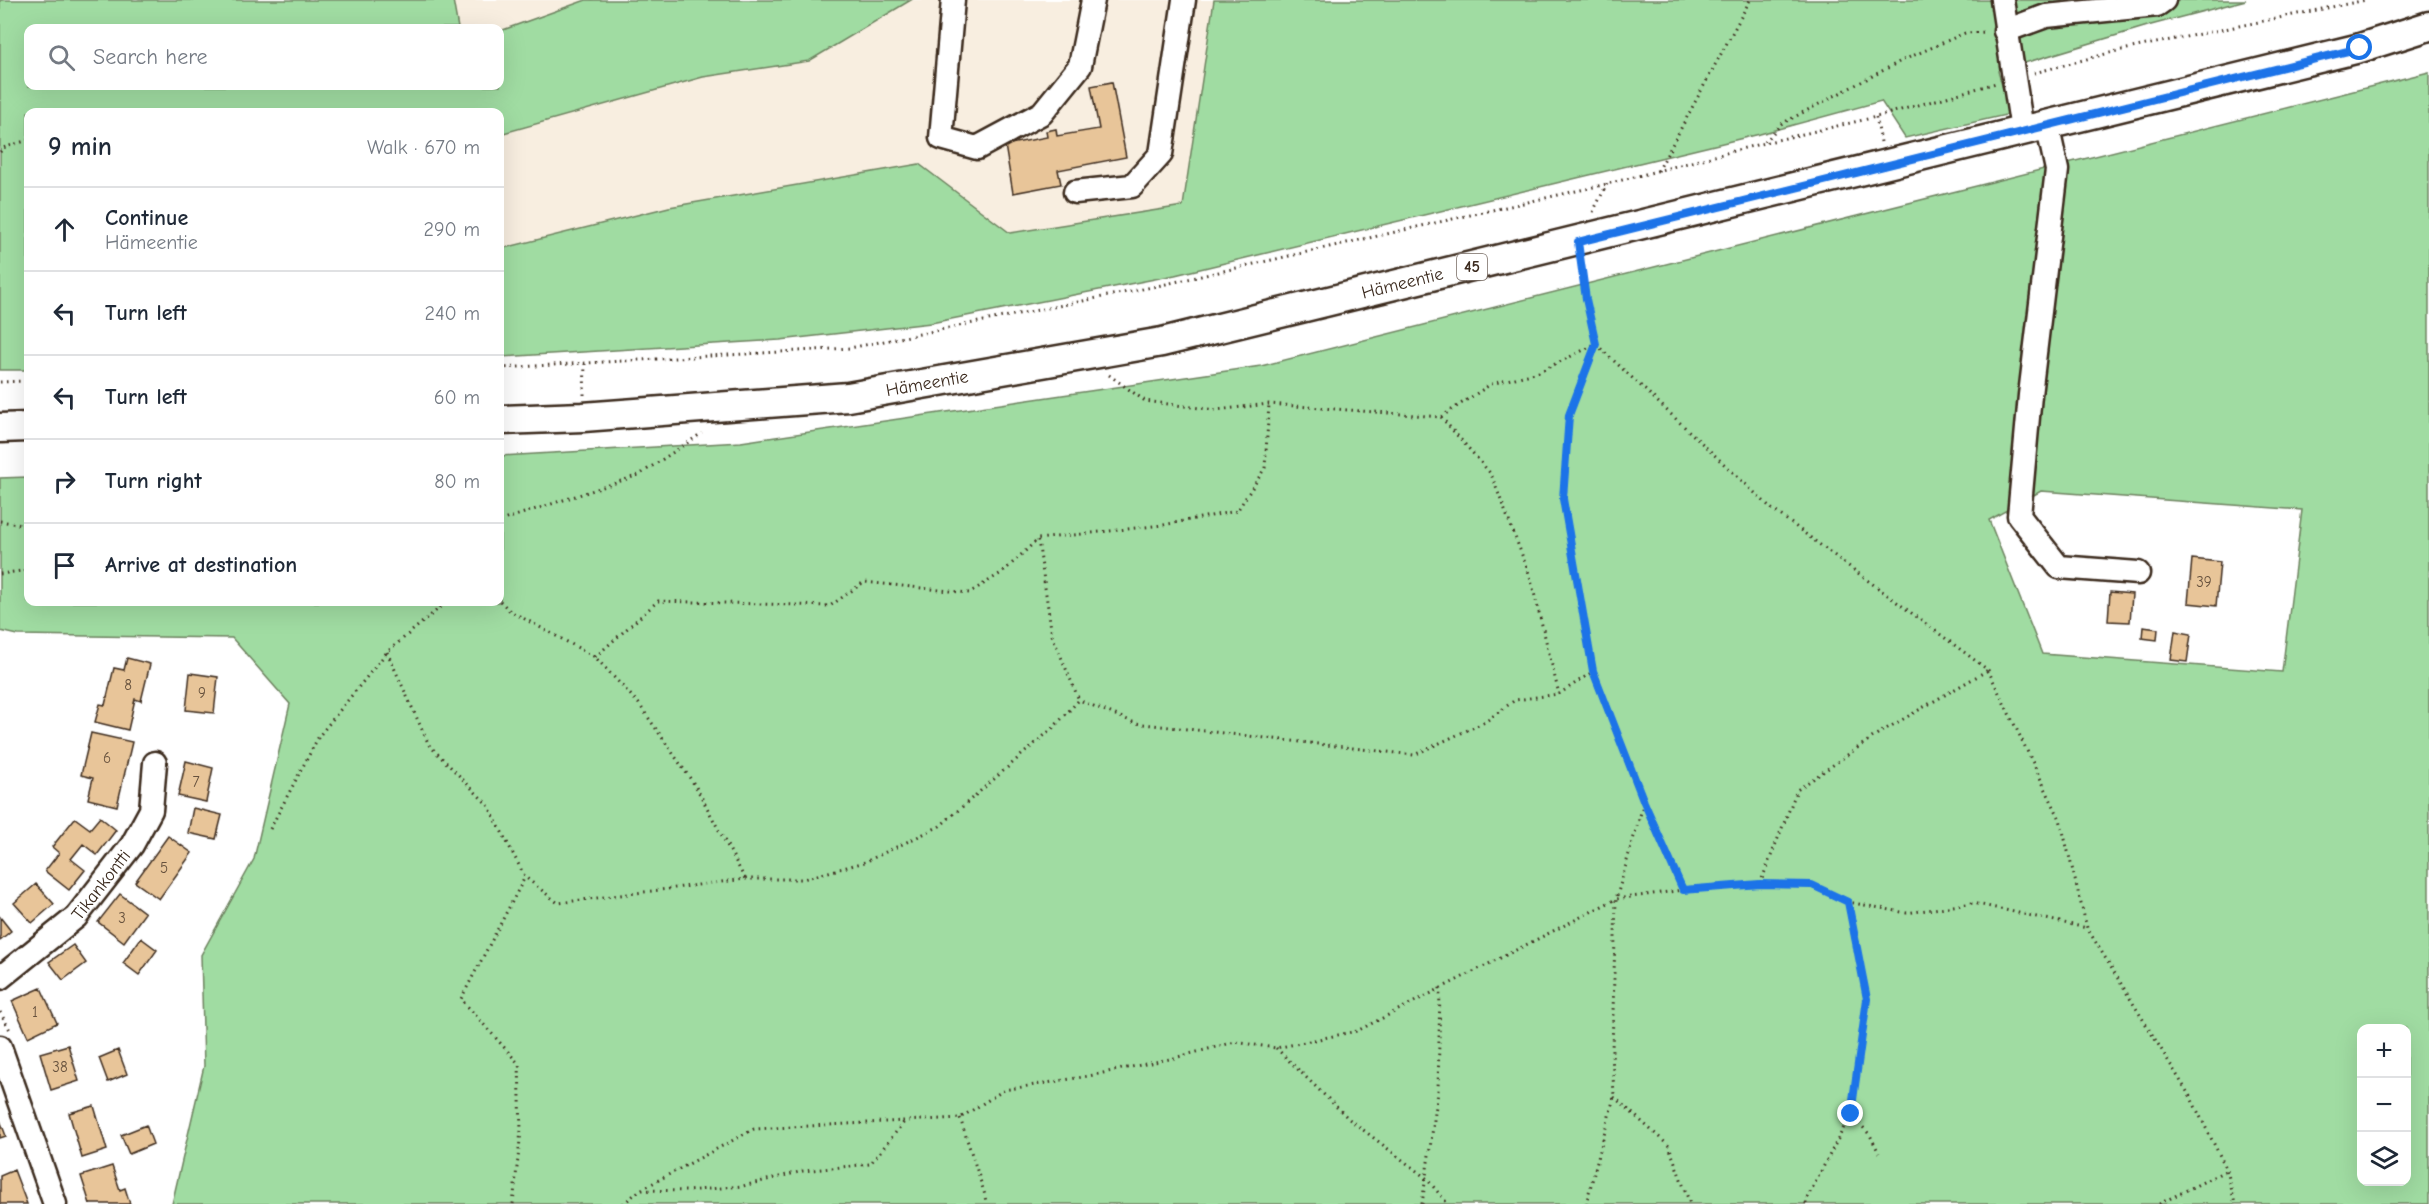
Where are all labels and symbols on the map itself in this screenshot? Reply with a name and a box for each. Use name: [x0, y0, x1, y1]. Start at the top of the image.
route start: [2346, 34, 2372, 60]
road number: 45: [1457, 254, 1487, 280]
street label: Hämeentie: [1359, 263, 1445, 303]
street label: Hämeentie: [884, 366, 970, 401]
house number: 39: [2196, 573, 2212, 591]
house number: 8: [124, 676, 132, 694]
house number: 9: [198, 684, 206, 702]
house number: 6: [103, 749, 111, 767]
house number: 7: [192, 773, 200, 791]
street label: Tikankontti: [67, 846, 135, 924]
house number: 5: [160, 859, 168, 877]
house number: 3: [118, 909, 126, 927]
house number: 1: [32, 1003, 38, 1021]
house number: 38: [52, 1058, 68, 1076]
route end: [1837, 1100, 1863, 1126]

